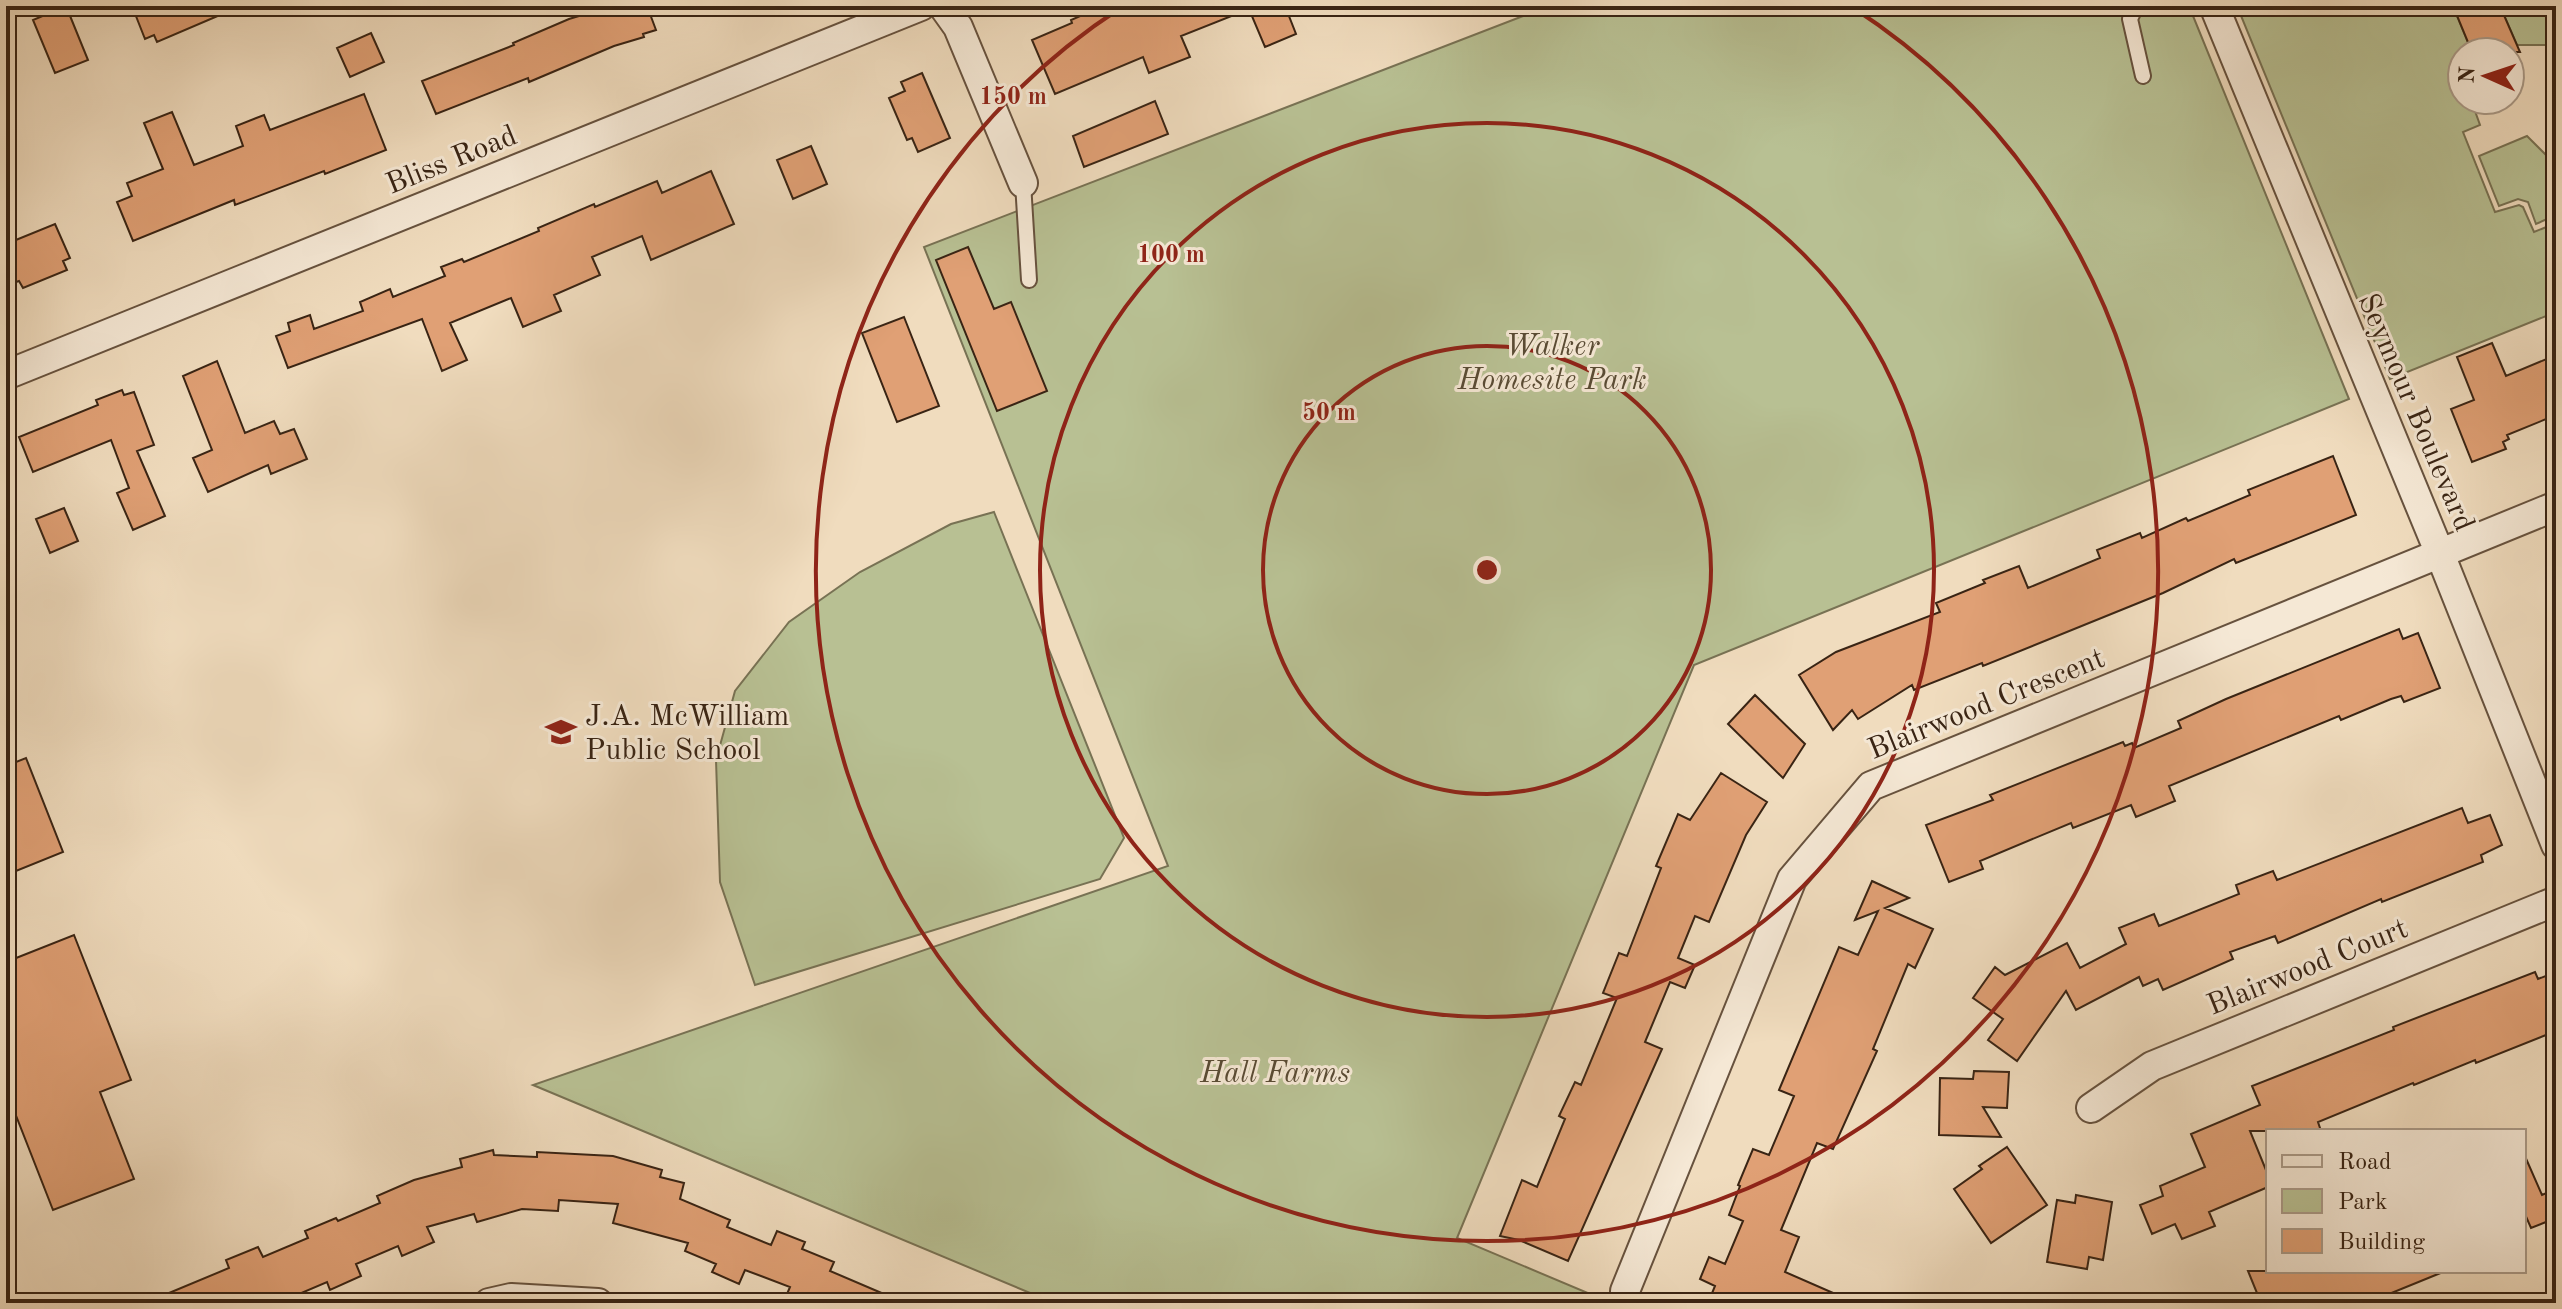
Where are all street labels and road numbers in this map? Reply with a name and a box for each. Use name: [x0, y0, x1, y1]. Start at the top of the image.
street label: Bliss Road: [382, 121, 521, 201]
street label: Seymour Boulevard: [2352, 290, 2479, 536]
street label: Blairwood Crescent: [1864, 644, 2109, 766]
street label: Blairwood Court: [2203, 914, 2412, 1022]

